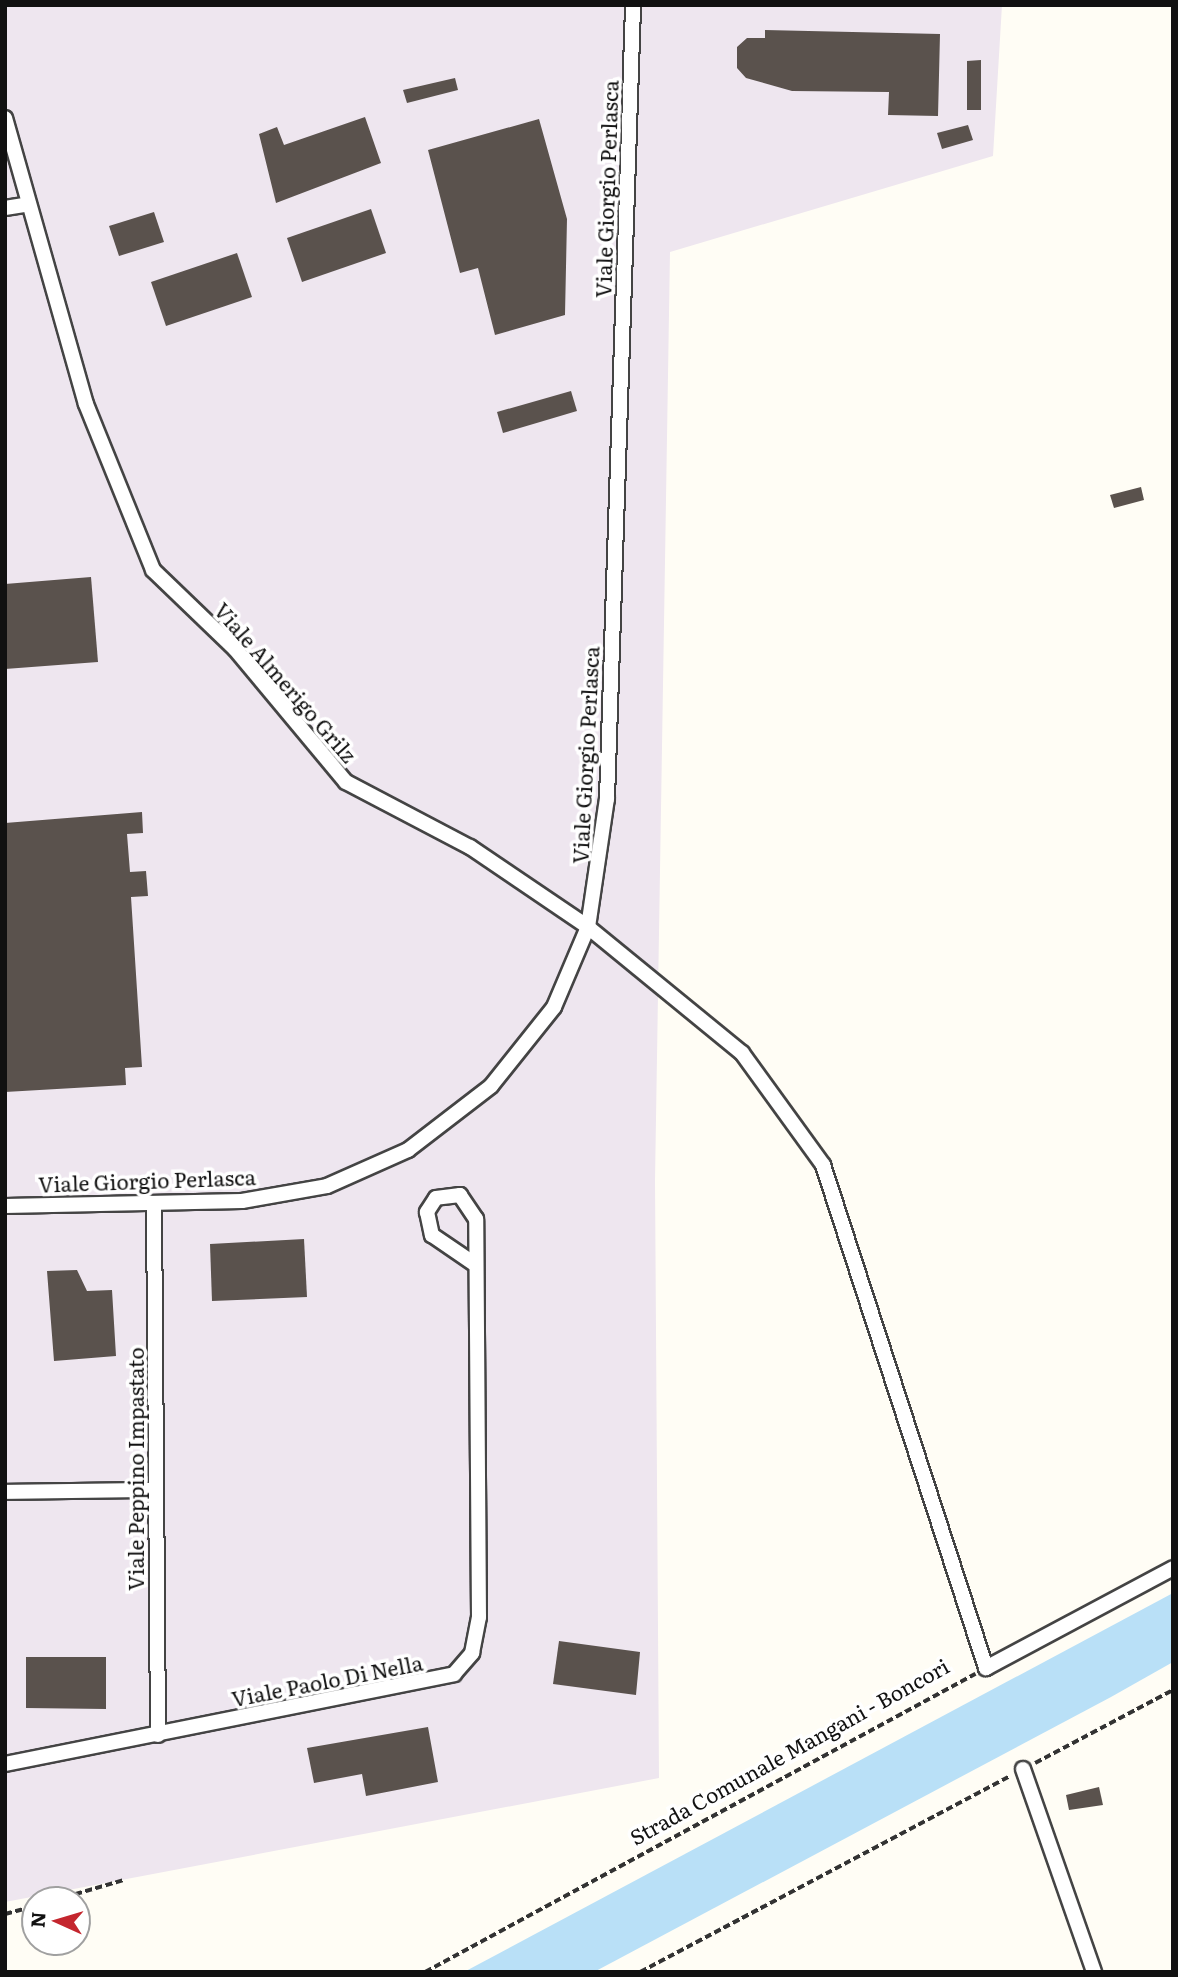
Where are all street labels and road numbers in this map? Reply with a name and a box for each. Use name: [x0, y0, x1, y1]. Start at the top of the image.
street label: Viale Giorgio Perlasca: [590, 80, 622, 298]
street label: Viale Almerigo Grilz: [210, 597, 362, 767]
street label: Viale Giorgio Perlasca: [567, 646, 603, 864]
street label: Viale Giorgio Perlasca: [38, 1164, 256, 1196]
street label: Viale Peppino Impastato: [122, 1347, 148, 1591]
street label: Viale Paolo Di Nella: [229, 1649, 425, 1711]
street label: Strada Comunale Mangani - Boncori: [625, 1652, 953, 1850]

